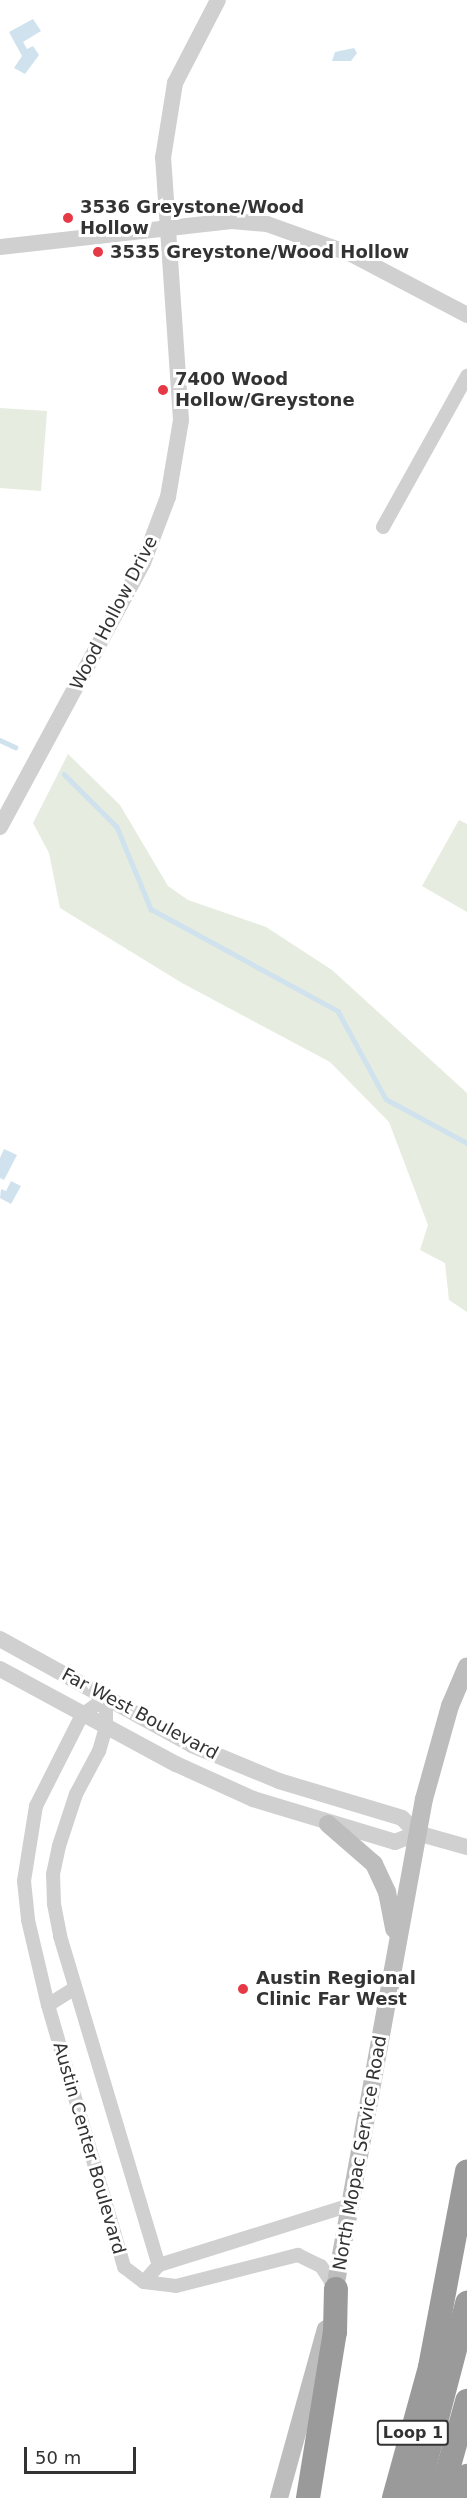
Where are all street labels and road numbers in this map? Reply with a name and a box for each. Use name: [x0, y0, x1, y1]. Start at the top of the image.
street label: Wood Hollow Drive: [66, 532, 162, 694]
street label: Far West Boulevard: [58, 1664, 222, 1764]
street label: North Mopac Service Road: [329, 2034, 391, 2272]
street label: Austin Center Boulevard: [48, 2039, 130, 2257]
road number: Loop 1: [376, 2420, 450, 2446]

